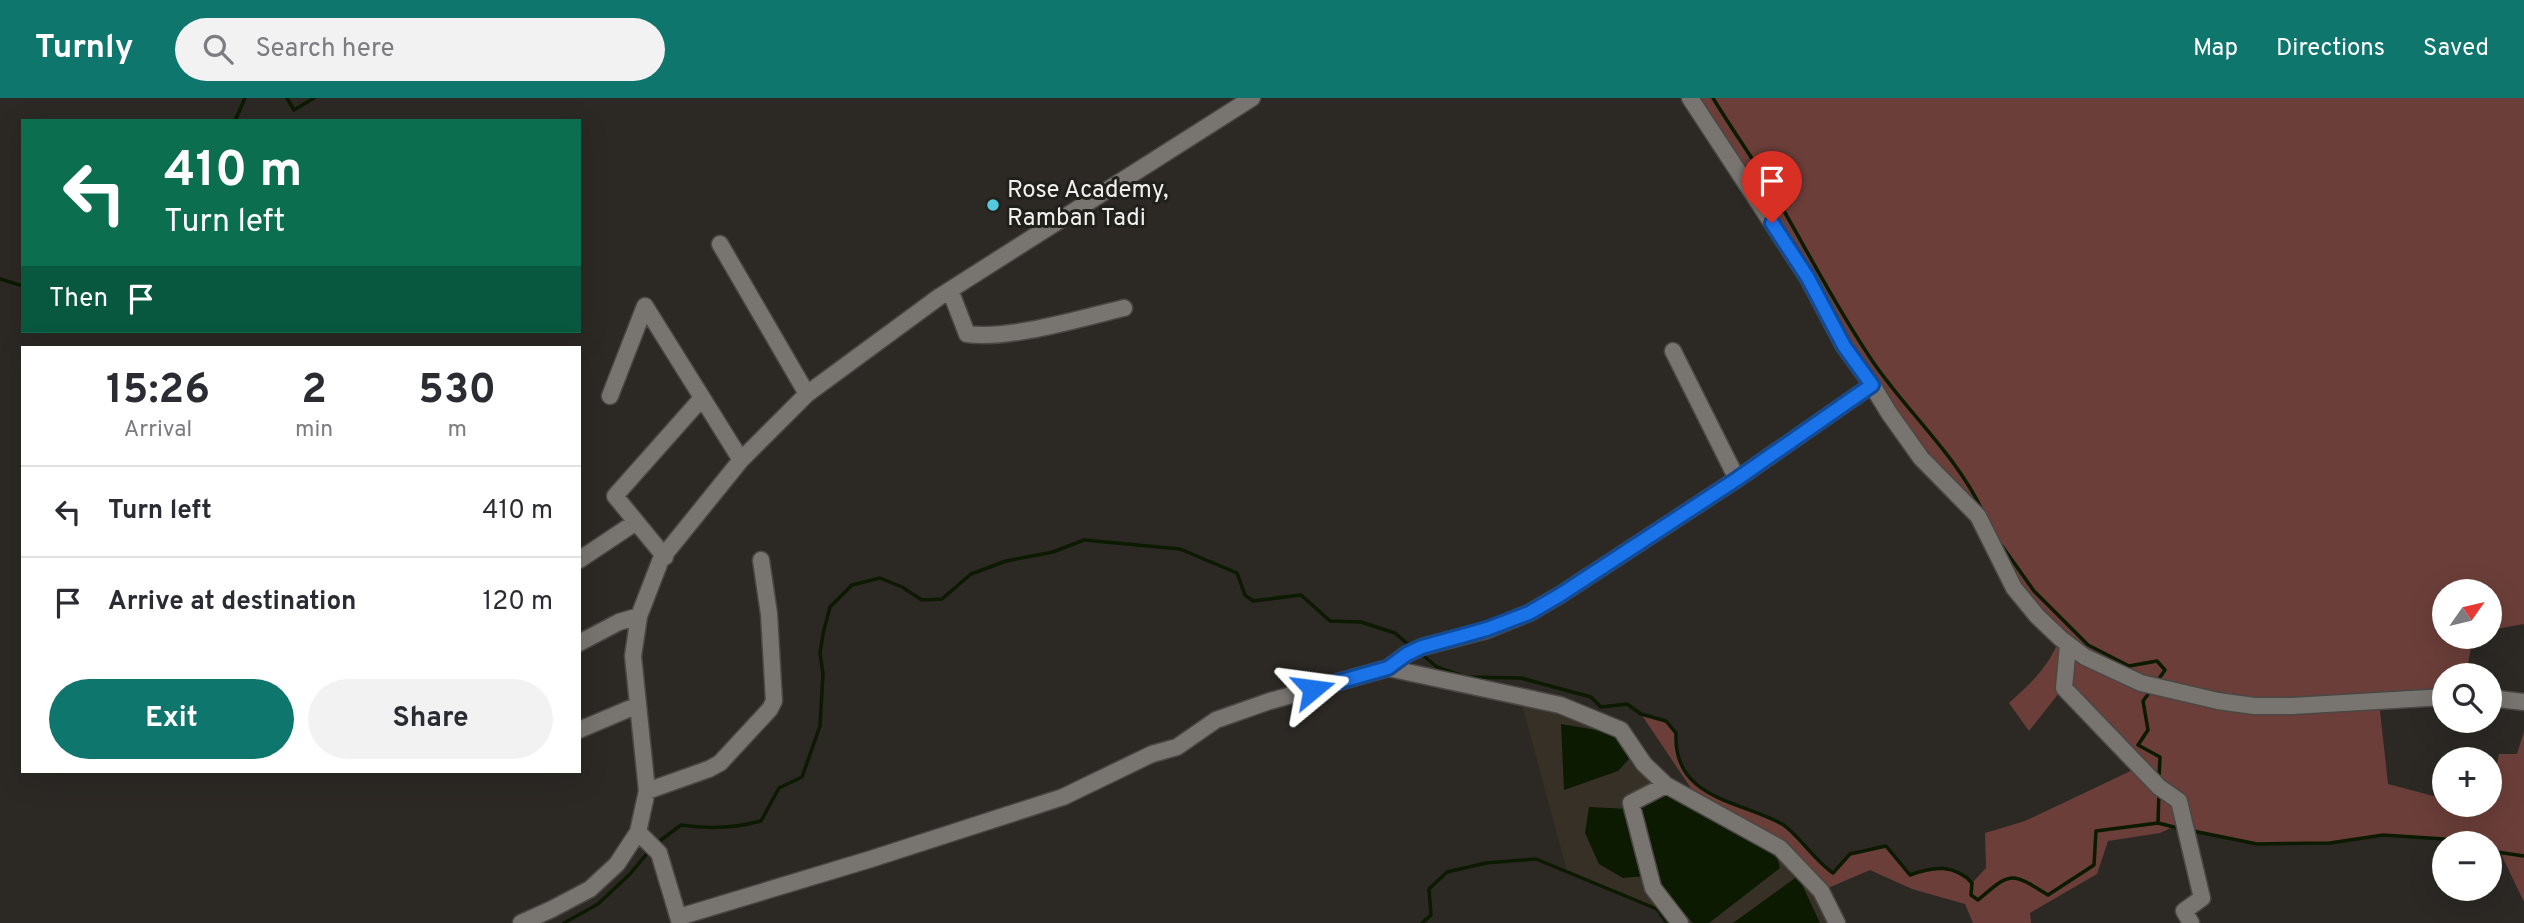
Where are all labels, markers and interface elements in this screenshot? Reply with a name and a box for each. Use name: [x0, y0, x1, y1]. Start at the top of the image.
search box: [175, 18, 665, 81]
text: Turnly: [35, 28, 133, 70]
icon: search: [199, 30, 237, 68]
text: Search here: [255, 33, 394, 66]
text: Map: [2193, 34, 2238, 64]
text: Directions: [2276, 34, 2385, 64]
text: Saved: [2423, 34, 2489, 64]
text: 410 m: [164, 142, 302, 204]
icon: left: [49, 147, 140, 238]
pin: [1742, 151, 1802, 223]
icon: arrive: [1753, 162, 1791, 200]
place label: Rose Academy, Ramban Tadi: [1007, 176, 1168, 234]
marker: Rose Academy, Ramban Tadi: [985, 197, 1001, 213]
text: Turn left: [164, 203, 285, 243]
icon: arrive: [122, 280, 160, 318]
text: Then: [49, 283, 108, 316]
text: 15:26: [106, 365, 210, 418]
text: 2: [301, 365, 327, 418]
text: 530: [418, 365, 496, 418]
text: Arrival: [124, 416, 192, 445]
text: min: [295, 416, 333, 445]
text: m: [447, 416, 467, 445]
icon: left: [49, 493, 87, 531]
text: Turn left: [108, 495, 212, 528]
text: 410 m: [482, 495, 553, 528]
north arrow: [2432, 579, 2502, 649]
map controls: [2432, 579, 2502, 901]
icon: arrive: [49, 584, 87, 622]
text: Arrive at destination: [108, 586, 356, 619]
text: 120 m: [483, 586, 553, 619]
position arrow: [1276, 652, 1350, 726]
button: search: [2432, 663, 2502, 733]
button: Exit: [49, 679, 294, 759]
button: Share: [308, 679, 553, 759]
button: +: [2432, 747, 2502, 817]
button: −: [2432, 831, 2502, 901]

